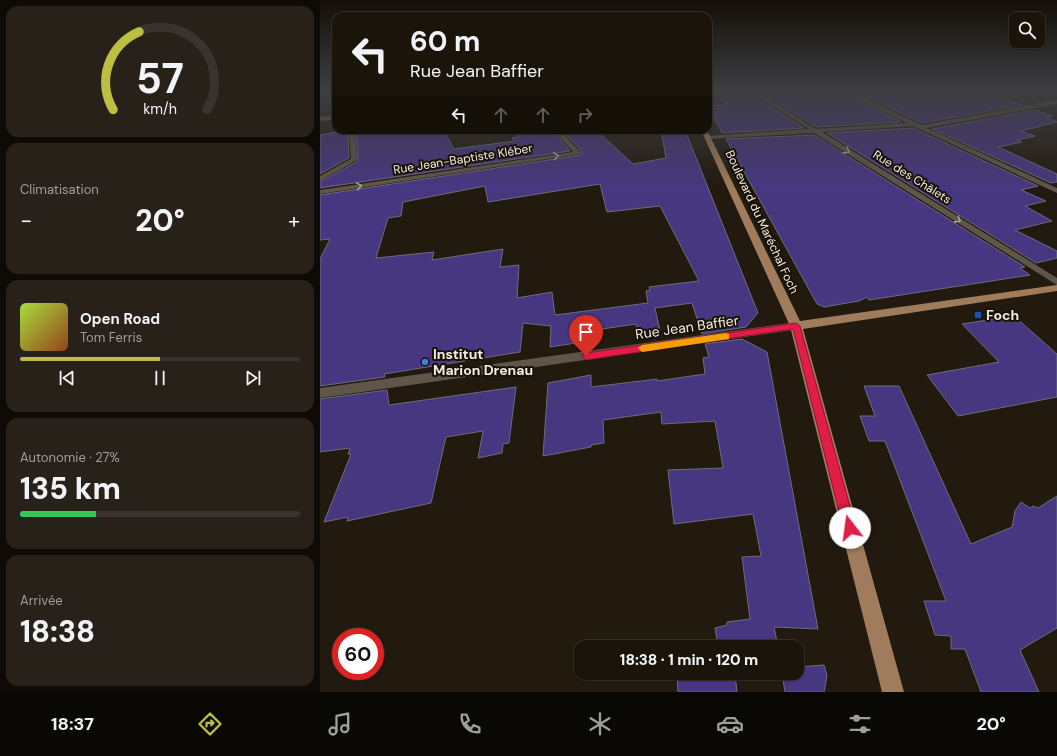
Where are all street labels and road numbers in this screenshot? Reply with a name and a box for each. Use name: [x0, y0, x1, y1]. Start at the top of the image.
street label: Rue Jean-Baptiste Kléber: [392, 140, 534, 178]
street label: Rue des Châlets: [870, 146, 954, 208]
street label: Boulevard du Maréchal Foch: [722, 148, 802, 296]
street label: Rue Jean Baffier: [634, 311, 740, 343]

